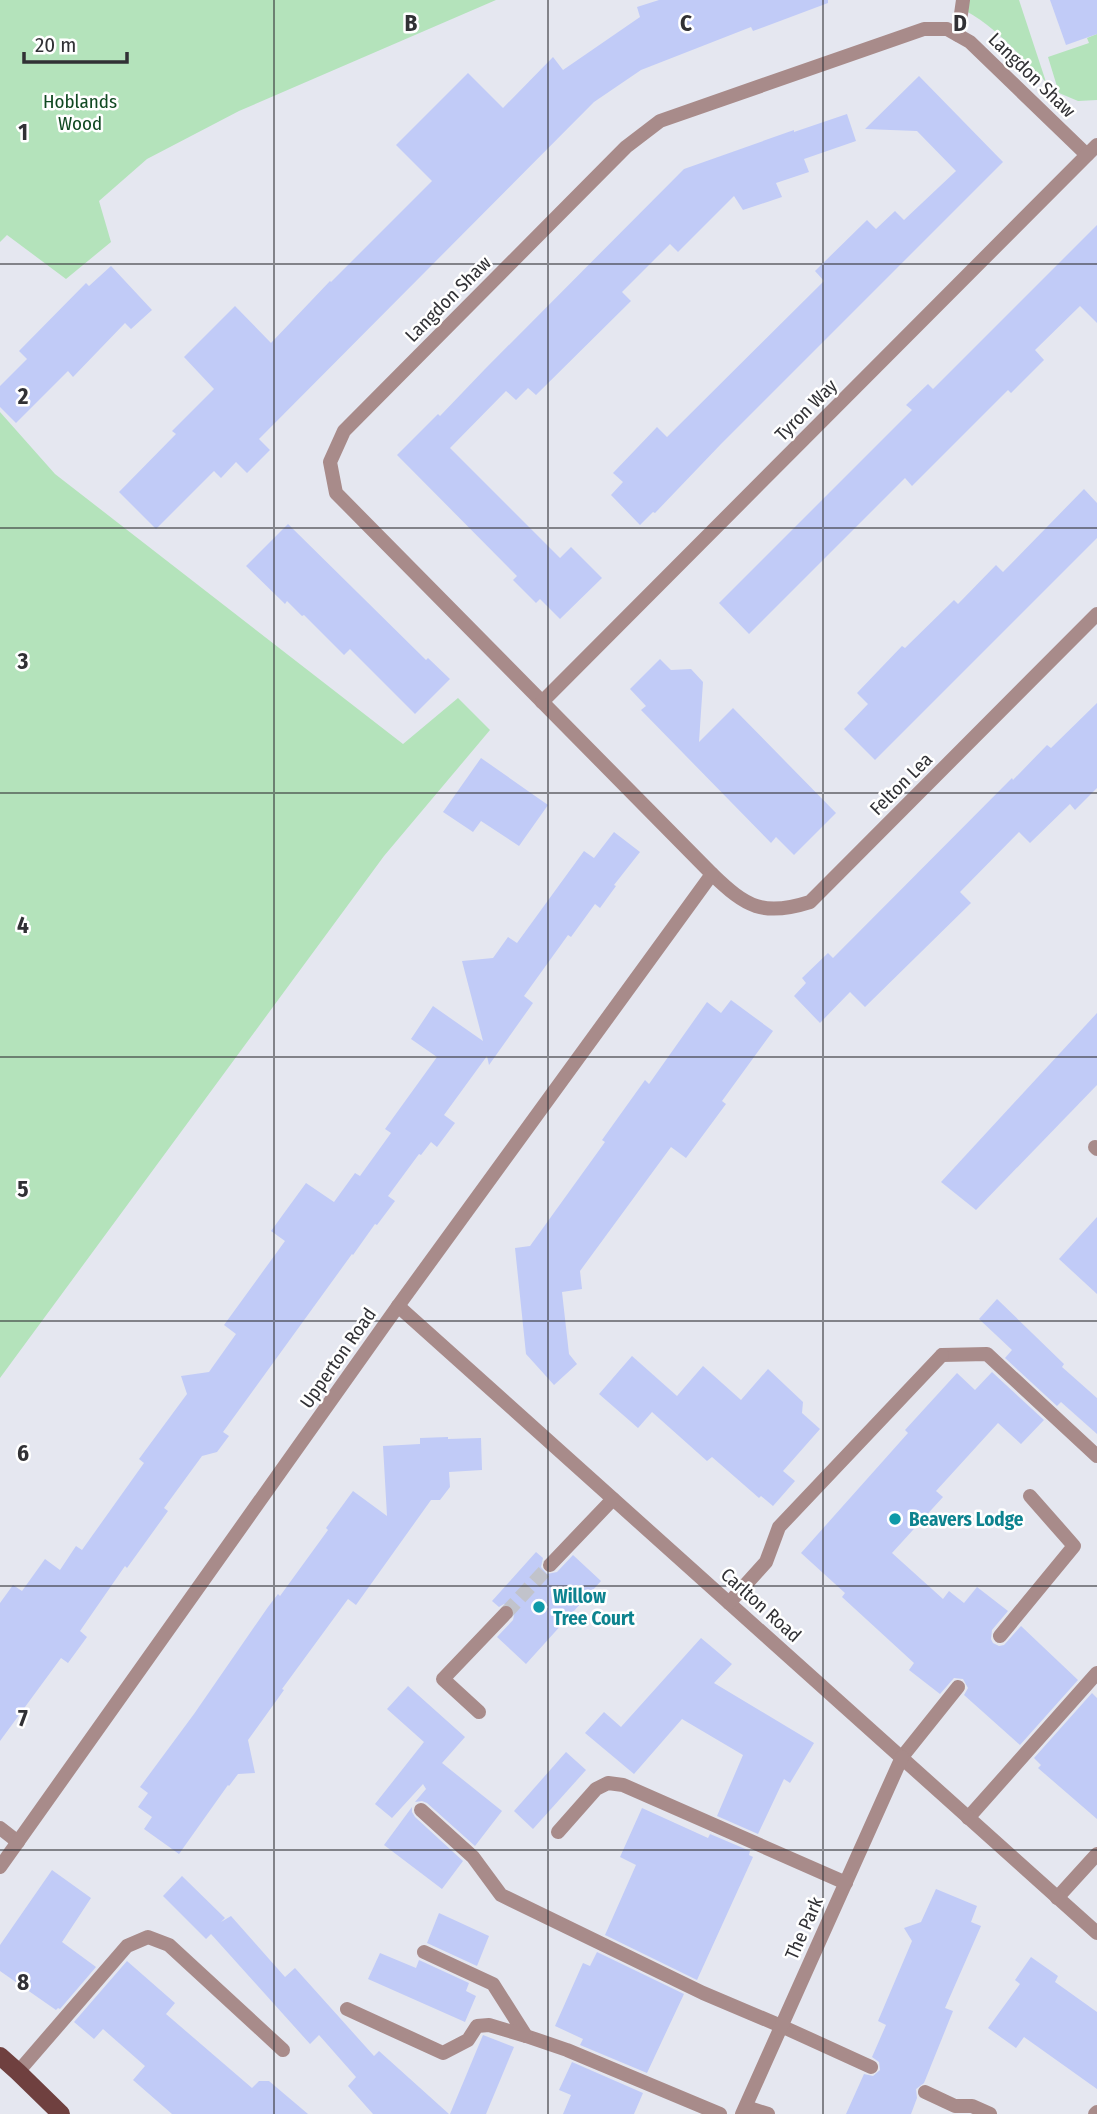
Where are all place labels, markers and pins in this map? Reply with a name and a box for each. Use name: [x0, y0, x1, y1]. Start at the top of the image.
place label: Beavers Lodge: [909, 1508, 1024, 1531]
marker: Beavers Lodge: [887, 1511, 903, 1527]
place label: Willow Tree Court: [553, 1585, 635, 1630]
marker: Willow Tree Court: [531, 1599, 547, 1615]

